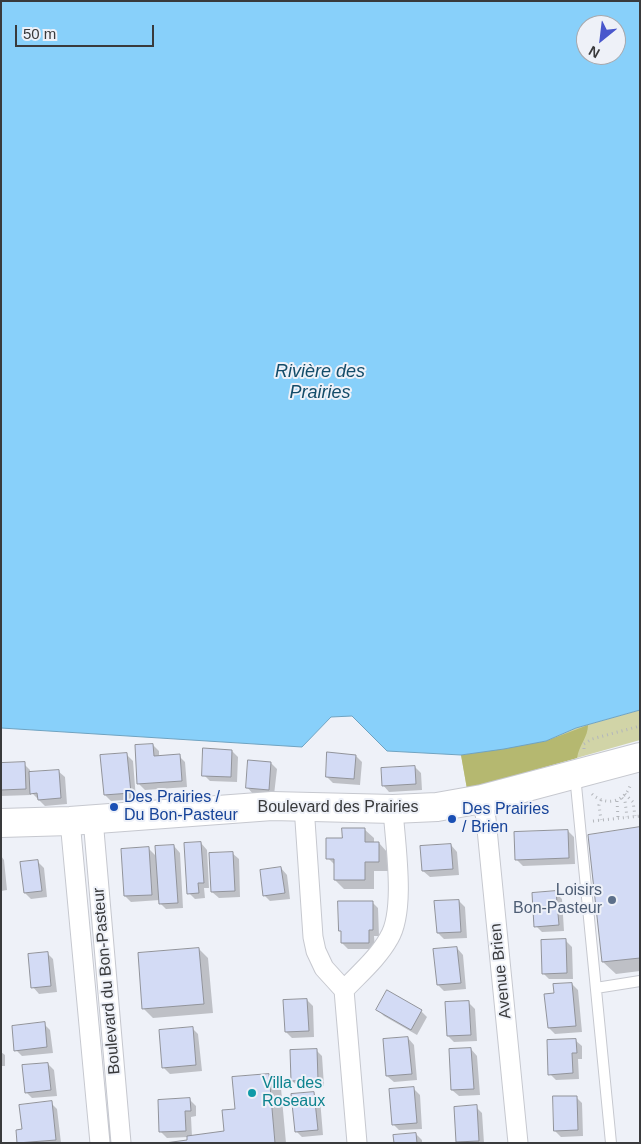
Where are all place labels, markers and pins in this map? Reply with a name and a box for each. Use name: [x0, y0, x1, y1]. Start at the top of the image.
place label: Des Prairies / Du Bon-Pasteur: [124, 788, 238, 826]
place label: Des Prairies / Brien: [462, 800, 549, 838]
marker: Des Prairies / Du Bon-Pasteur: [108, 801, 120, 813]
marker: Des Prairies / Brien: [446, 813, 458, 825]
place label: Loisirs Bon-Pasteur: [513, 881, 602, 919]
marker: Loisirs Bon-Pasteur: [606, 894, 618, 906]
place label: Villa des Roseaux: [262, 1074, 325, 1112]
marker: Villa des Roseaux: [246, 1087, 258, 1099]

